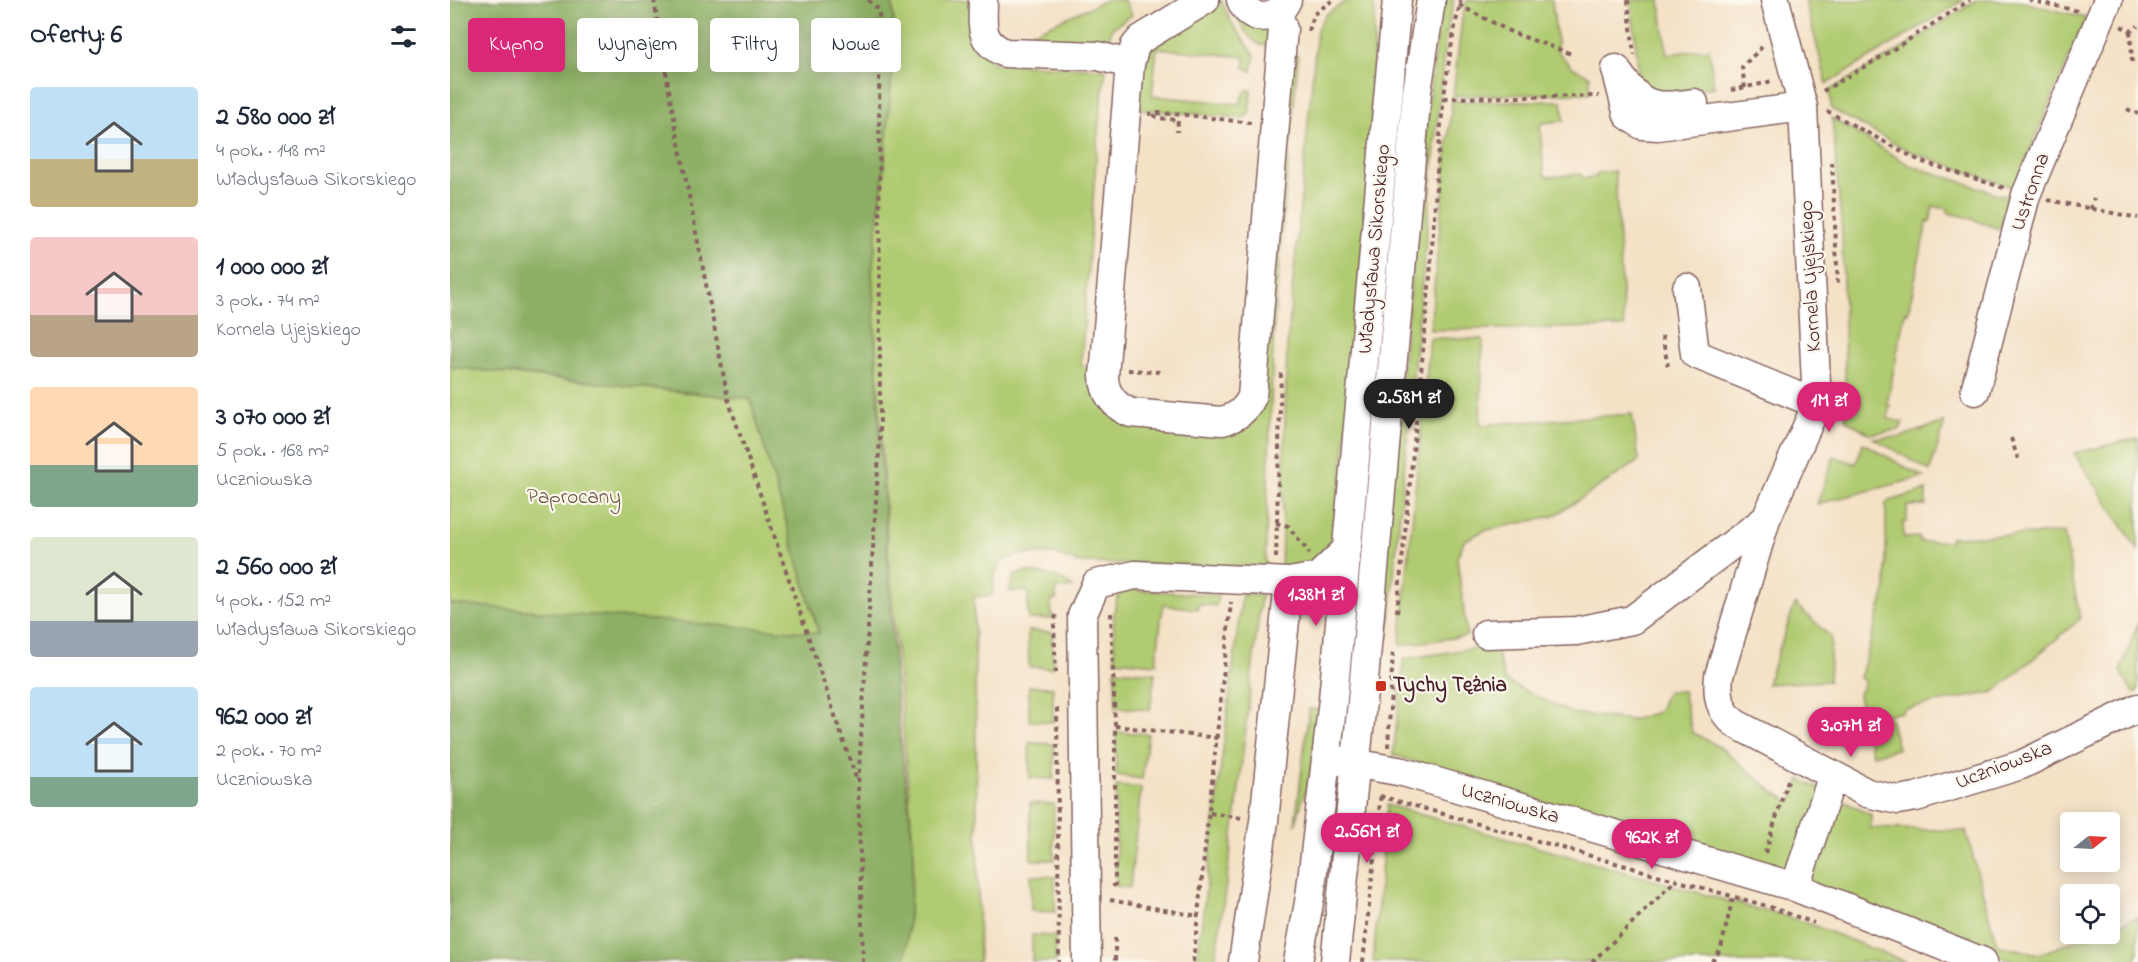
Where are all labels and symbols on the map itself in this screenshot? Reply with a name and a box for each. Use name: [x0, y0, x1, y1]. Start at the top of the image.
street label: Władysława Sikorskiego: [1351, 143, 1401, 355]
street label: Ustronna: [2004, 149, 2058, 235]
street label: Kornela Ujejskiego: [1792, 199, 1832, 353]
pin: 2.58M zł: [1347, 379, 1471, 430]
pin: 1M zł: [1787, 382, 1871, 433]
park label: Paprocany: [527, 483, 621, 515]
pin: 1.38M zł: [1254, 576, 1378, 627]
place label: Tychy Tężnia: [1393, 671, 1507, 703]
marker: Tychy Tężnia: [1374, 679, 1388, 693]
pin: 3.07M zł: [1789, 707, 1913, 758]
street label: Uczniowska: [1951, 734, 2057, 798]
street label: Uczniowska: [1457, 776, 1563, 832]
north arrow: [2060, 812, 2120, 872]
pin: 2.56M zł: [1305, 813, 1429, 864]
pin: 962K zł: [1597, 819, 1707, 870]

